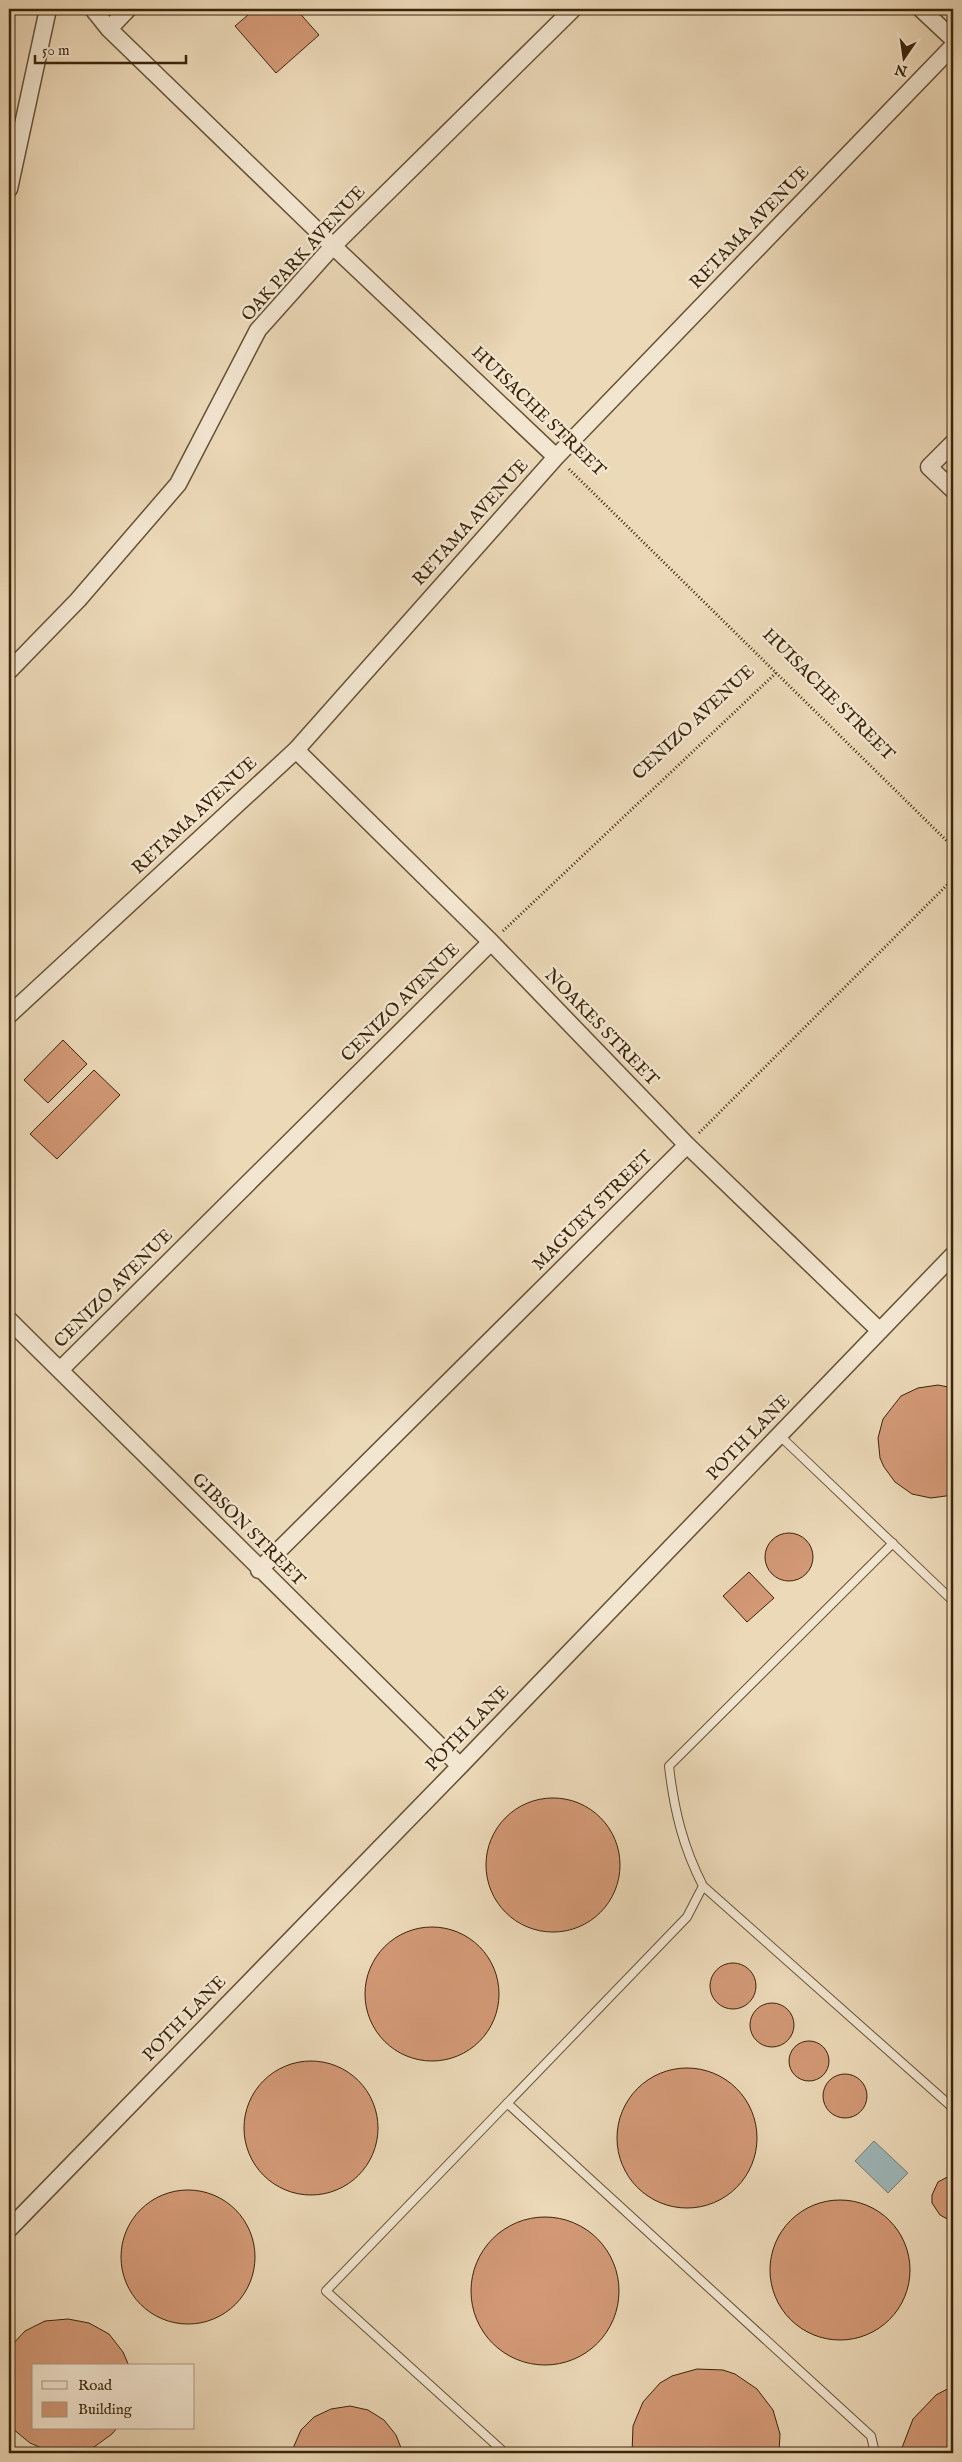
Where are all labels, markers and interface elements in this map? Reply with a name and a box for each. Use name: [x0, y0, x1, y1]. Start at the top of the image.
scale bar: [35, 32, 186, 64]
north arrow: [880, 32, 930, 82]
text: 50 m: [42, 41, 70, 60]
text: N: [893, 60, 910, 80]
street label: RETAMA AVENUE: [685, 161, 815, 295]
street label: OAK PARK AVENUE: [237, 181, 371, 327]
street label: HUISACHE STREET: [466, 342, 610, 482]
street label: RETAMA AVENUE: [408, 455, 534, 591]
street label: HUISACHE STREET: [757, 624, 899, 766]
street label: CENIZO AVENUE: [628, 660, 760, 786]
street label: RETAMA AVENUE: [128, 752, 262, 880]
street label: CENIZO AVENUE: [337, 939, 465, 1067]
street label: NOAKES STREET: [539, 964, 663, 1092]
street label: MAGUEY STREET: [528, 1146, 658, 1276]
street label: CENIZO AVENUE: [50, 1225, 178, 1353]
street label: POTH LANE: [702, 1390, 796, 1486]
street label: GIBSON STREET: [186, 1468, 310, 1592]
street label: POTH LANE: [421, 1681, 515, 1777]
street label: POTH LANE: [138, 1971, 232, 2067]
legend: [32, 2364, 195, 2430]
text: Road: [78, 2376, 113, 2395]
text: Building: [78, 2400, 133, 2419]

